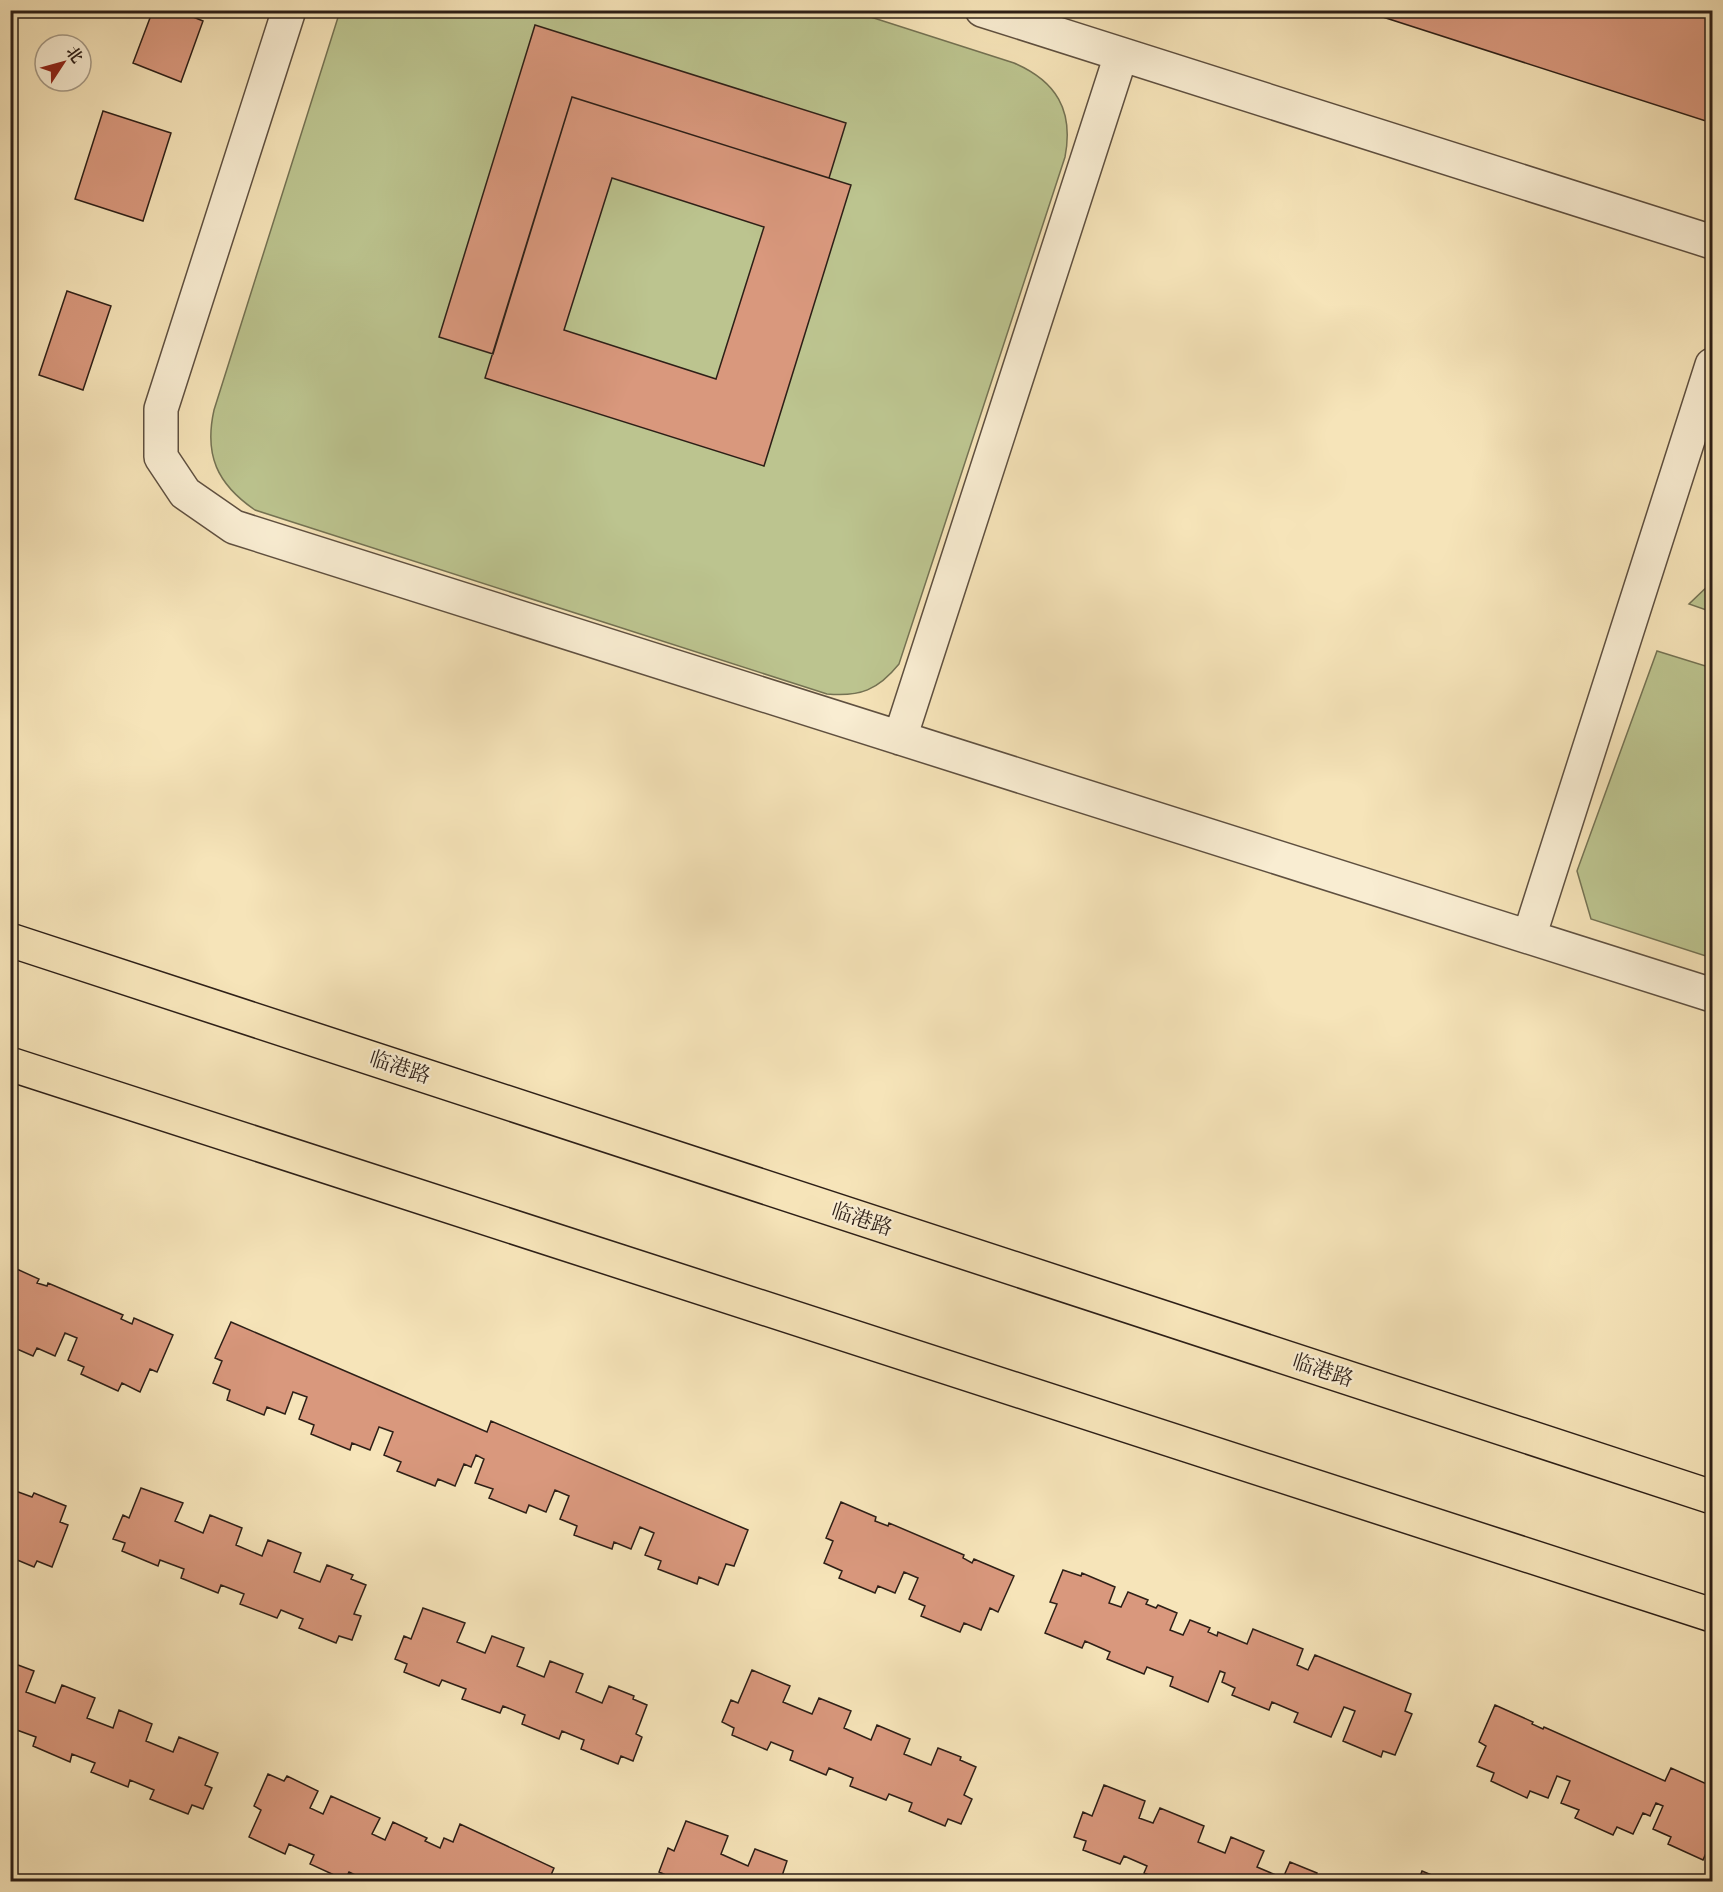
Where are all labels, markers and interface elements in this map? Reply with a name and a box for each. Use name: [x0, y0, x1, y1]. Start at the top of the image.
north arrow: [33, 33, 93, 93]
text: 北: [61, 42, 88, 68]
street label: 临港路: [366, 1044, 434, 1090]
street label: 临港路: [828, 1196, 896, 1242]
street label: 临港路: [1289, 1347, 1357, 1393]

